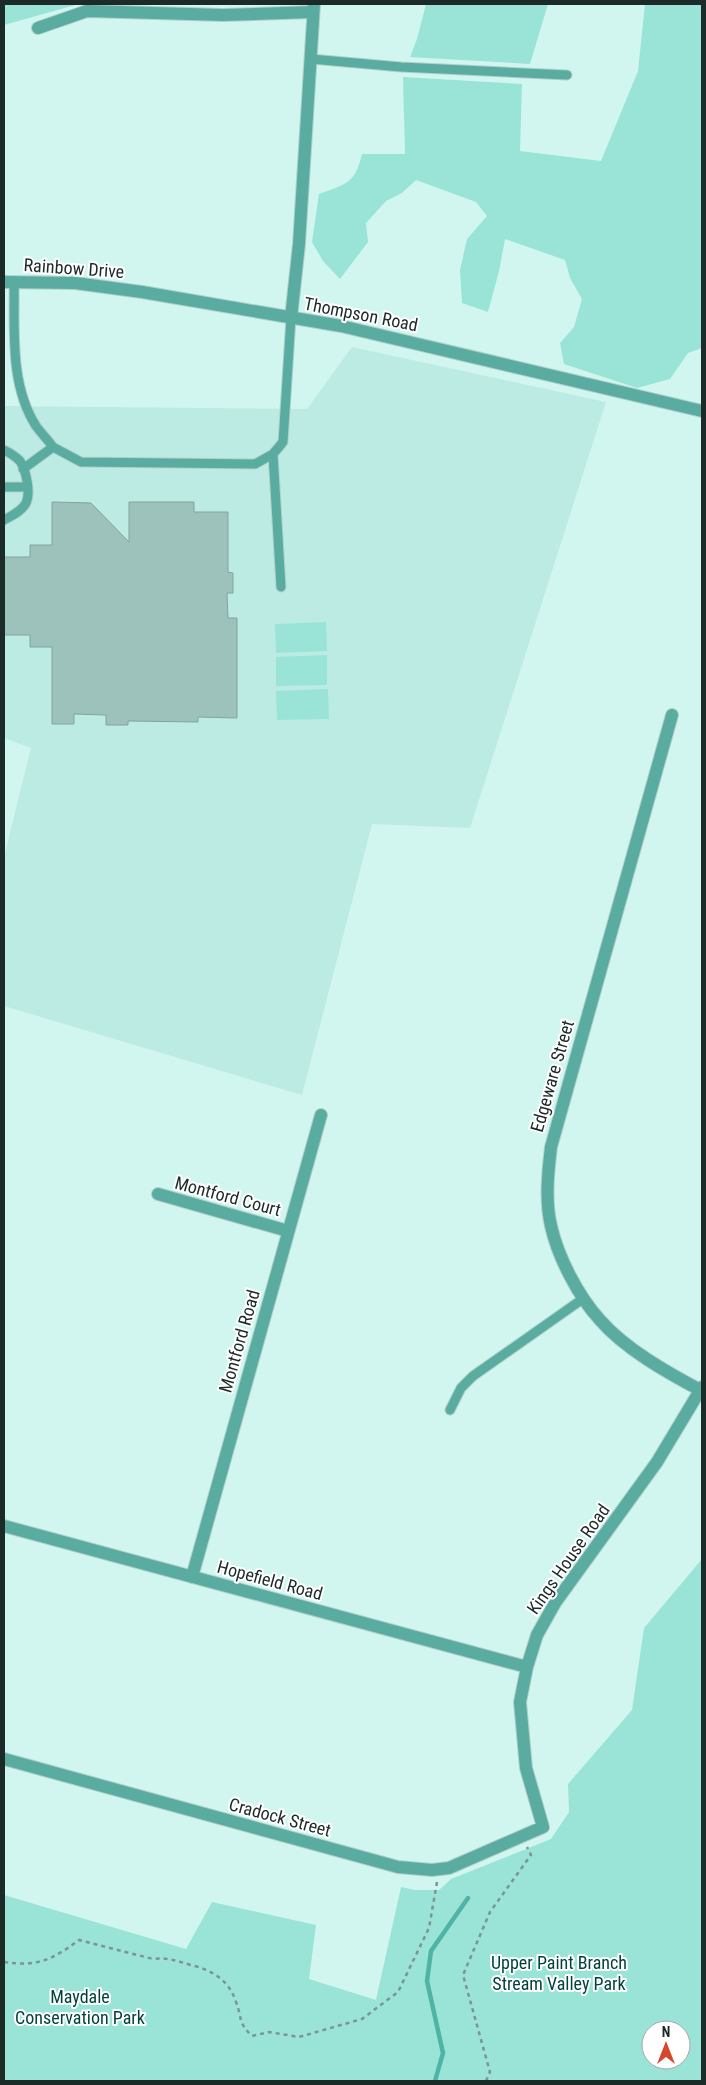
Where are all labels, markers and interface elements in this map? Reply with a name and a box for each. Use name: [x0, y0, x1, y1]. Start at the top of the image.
street label: Rainbow Drive: [23, 254, 125, 282]
street label: Thompson Road: [302, 293, 420, 335]
street label: Edgeware Street: [526, 1018, 578, 1134]
street label: Montford Court: [173, 1172, 283, 1220]
street label: Montford Road: [214, 1287, 264, 1395]
street label: Kings House Road: [522, 1500, 614, 1618]
street label: Hopefield Road: [215, 1556, 325, 1604]
street label: Cradock Street: [227, 1793, 333, 1841]
park label: Upper Paint Branch Stream Valley Park: [491, 1952, 627, 1994]
park label: Maydale Conservation Park: [15, 1986, 145, 2028]
north arrow: [641, 2020, 691, 2070]
text: N: [662, 2024, 670, 2040]

